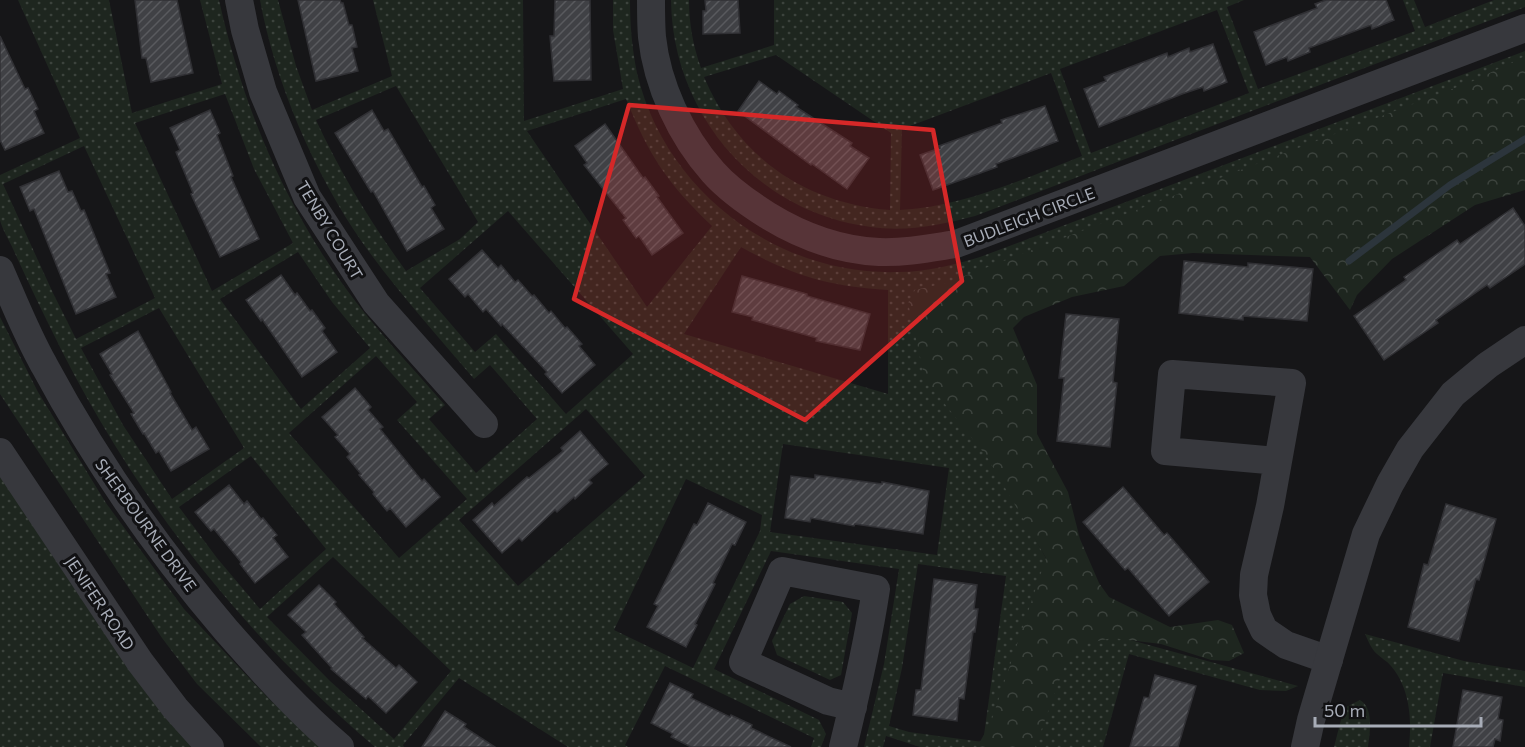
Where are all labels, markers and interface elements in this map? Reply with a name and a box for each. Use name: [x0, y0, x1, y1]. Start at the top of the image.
street label: TENBY COURT: [293, 177, 367, 283]
street label: BUDLEIGH CIRCLE: [960, 183, 1097, 250]
street label: SHERBOURNE DRIVE: [92, 455, 201, 595]
street label: JENIFER ROAD: [62, 552, 139, 653]
scale bar: [1315, 690, 1482, 728]
text: 50 m: [1324, 699, 1365, 721]

